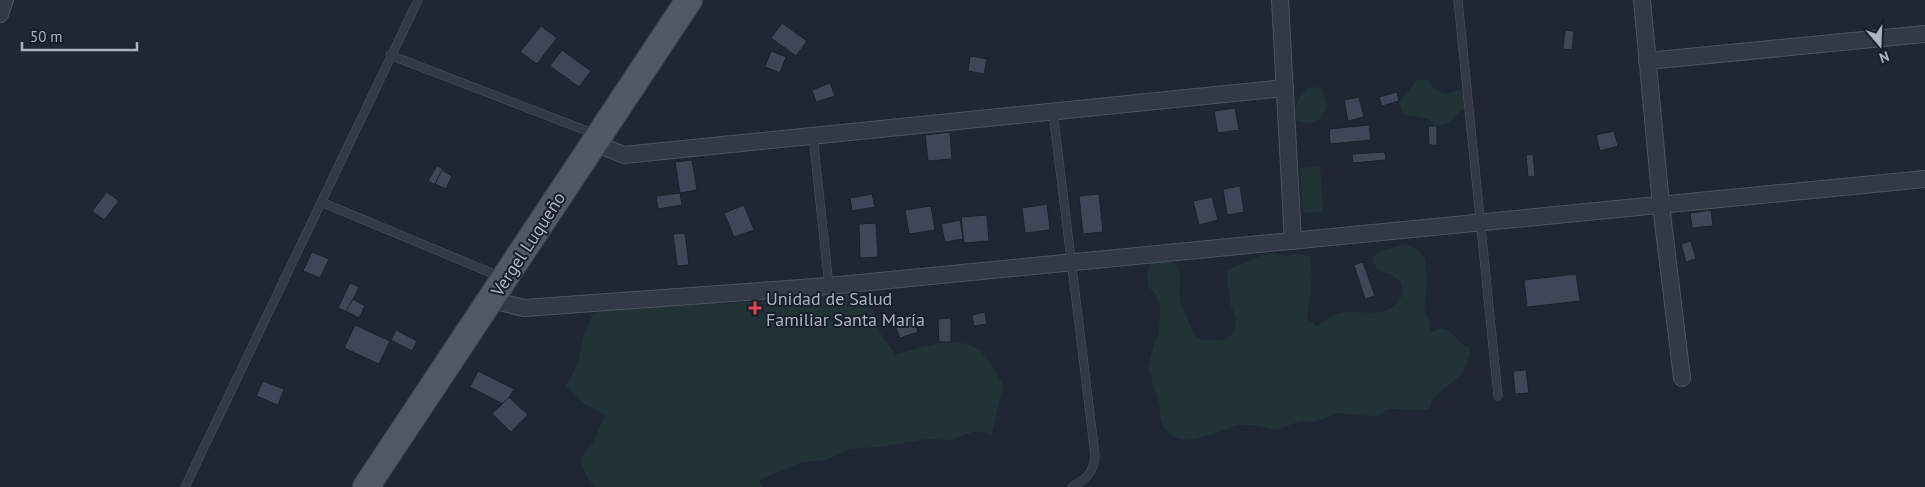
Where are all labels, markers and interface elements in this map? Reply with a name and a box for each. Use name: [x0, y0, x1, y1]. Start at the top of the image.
scale bar: [22, 20, 138, 52]
north arrow: [1855, 20, 1905, 70]
text: 50 m: [30, 27, 63, 46]
text: N: [1877, 47, 1892, 67]
street label: Vergel Luqueño: [485, 187, 570, 301]
place label: Unidad de Salud Familiar Santa María: [766, 287, 925, 331]
marker: Unidad de Salud Familiar Santa María: [748, 301, 762, 315]

